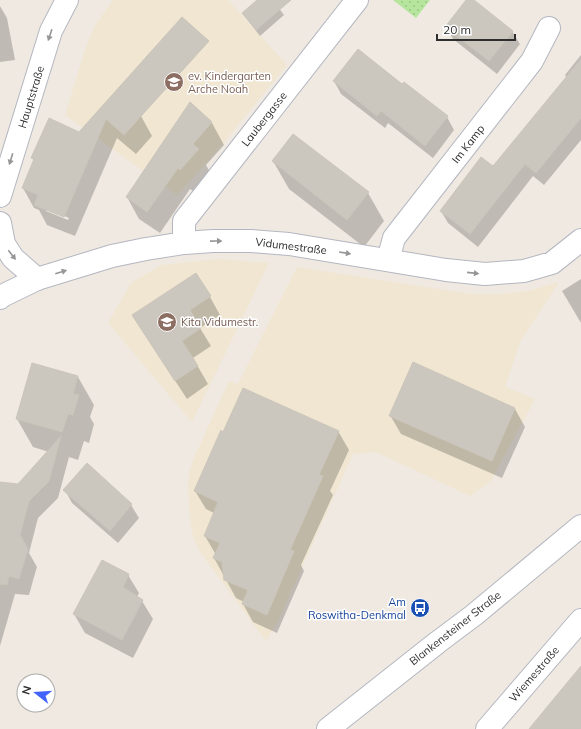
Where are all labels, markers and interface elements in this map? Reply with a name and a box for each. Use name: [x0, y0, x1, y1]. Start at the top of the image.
scale bar: [437, 16, 515, 42]
text: 20 m: [443, 22, 471, 37]
one-way arrow: [47, 29, 53, 41]
street label: Hauptstraße: [15, 64, 47, 130]
place label: ev. Kindergarten Arche Noah: [188, 69, 271, 96]
school or university icon: ev. Kindergarten Arche Noah: [163, 71, 185, 93]
street label: Laubergasse: [238, 89, 290, 149]
street label: Im Kamp: [449, 122, 488, 166]
one-way arrow: [8, 153, 14, 165]
street label: Vidumestraße: [255, 235, 327, 257]
one-way arrow: [210, 238, 223, 244]
one-way arrow: [8, 250, 16, 260]
one-way arrow: [339, 250, 351, 256]
one-way arrow: [55, 269, 67, 275]
one-way arrow: [467, 269, 479, 276]
school or university icon: Kita Vidumestr.: [156, 311, 178, 333]
place label: Kita Vidumestr.: [181, 315, 258, 329]
street label: Blankensteiner Straße: [406, 588, 504, 668]
place label: Am Roswitha-Denkmal: [308, 595, 406, 622]
bus stop icon: Am Roswitha-Denkmal: [409, 597, 431, 619]
street label: Wiemestraße: [506, 643, 562, 705]
north arrow: [16, 673, 56, 713]
text: N: [19, 684, 34, 696]

